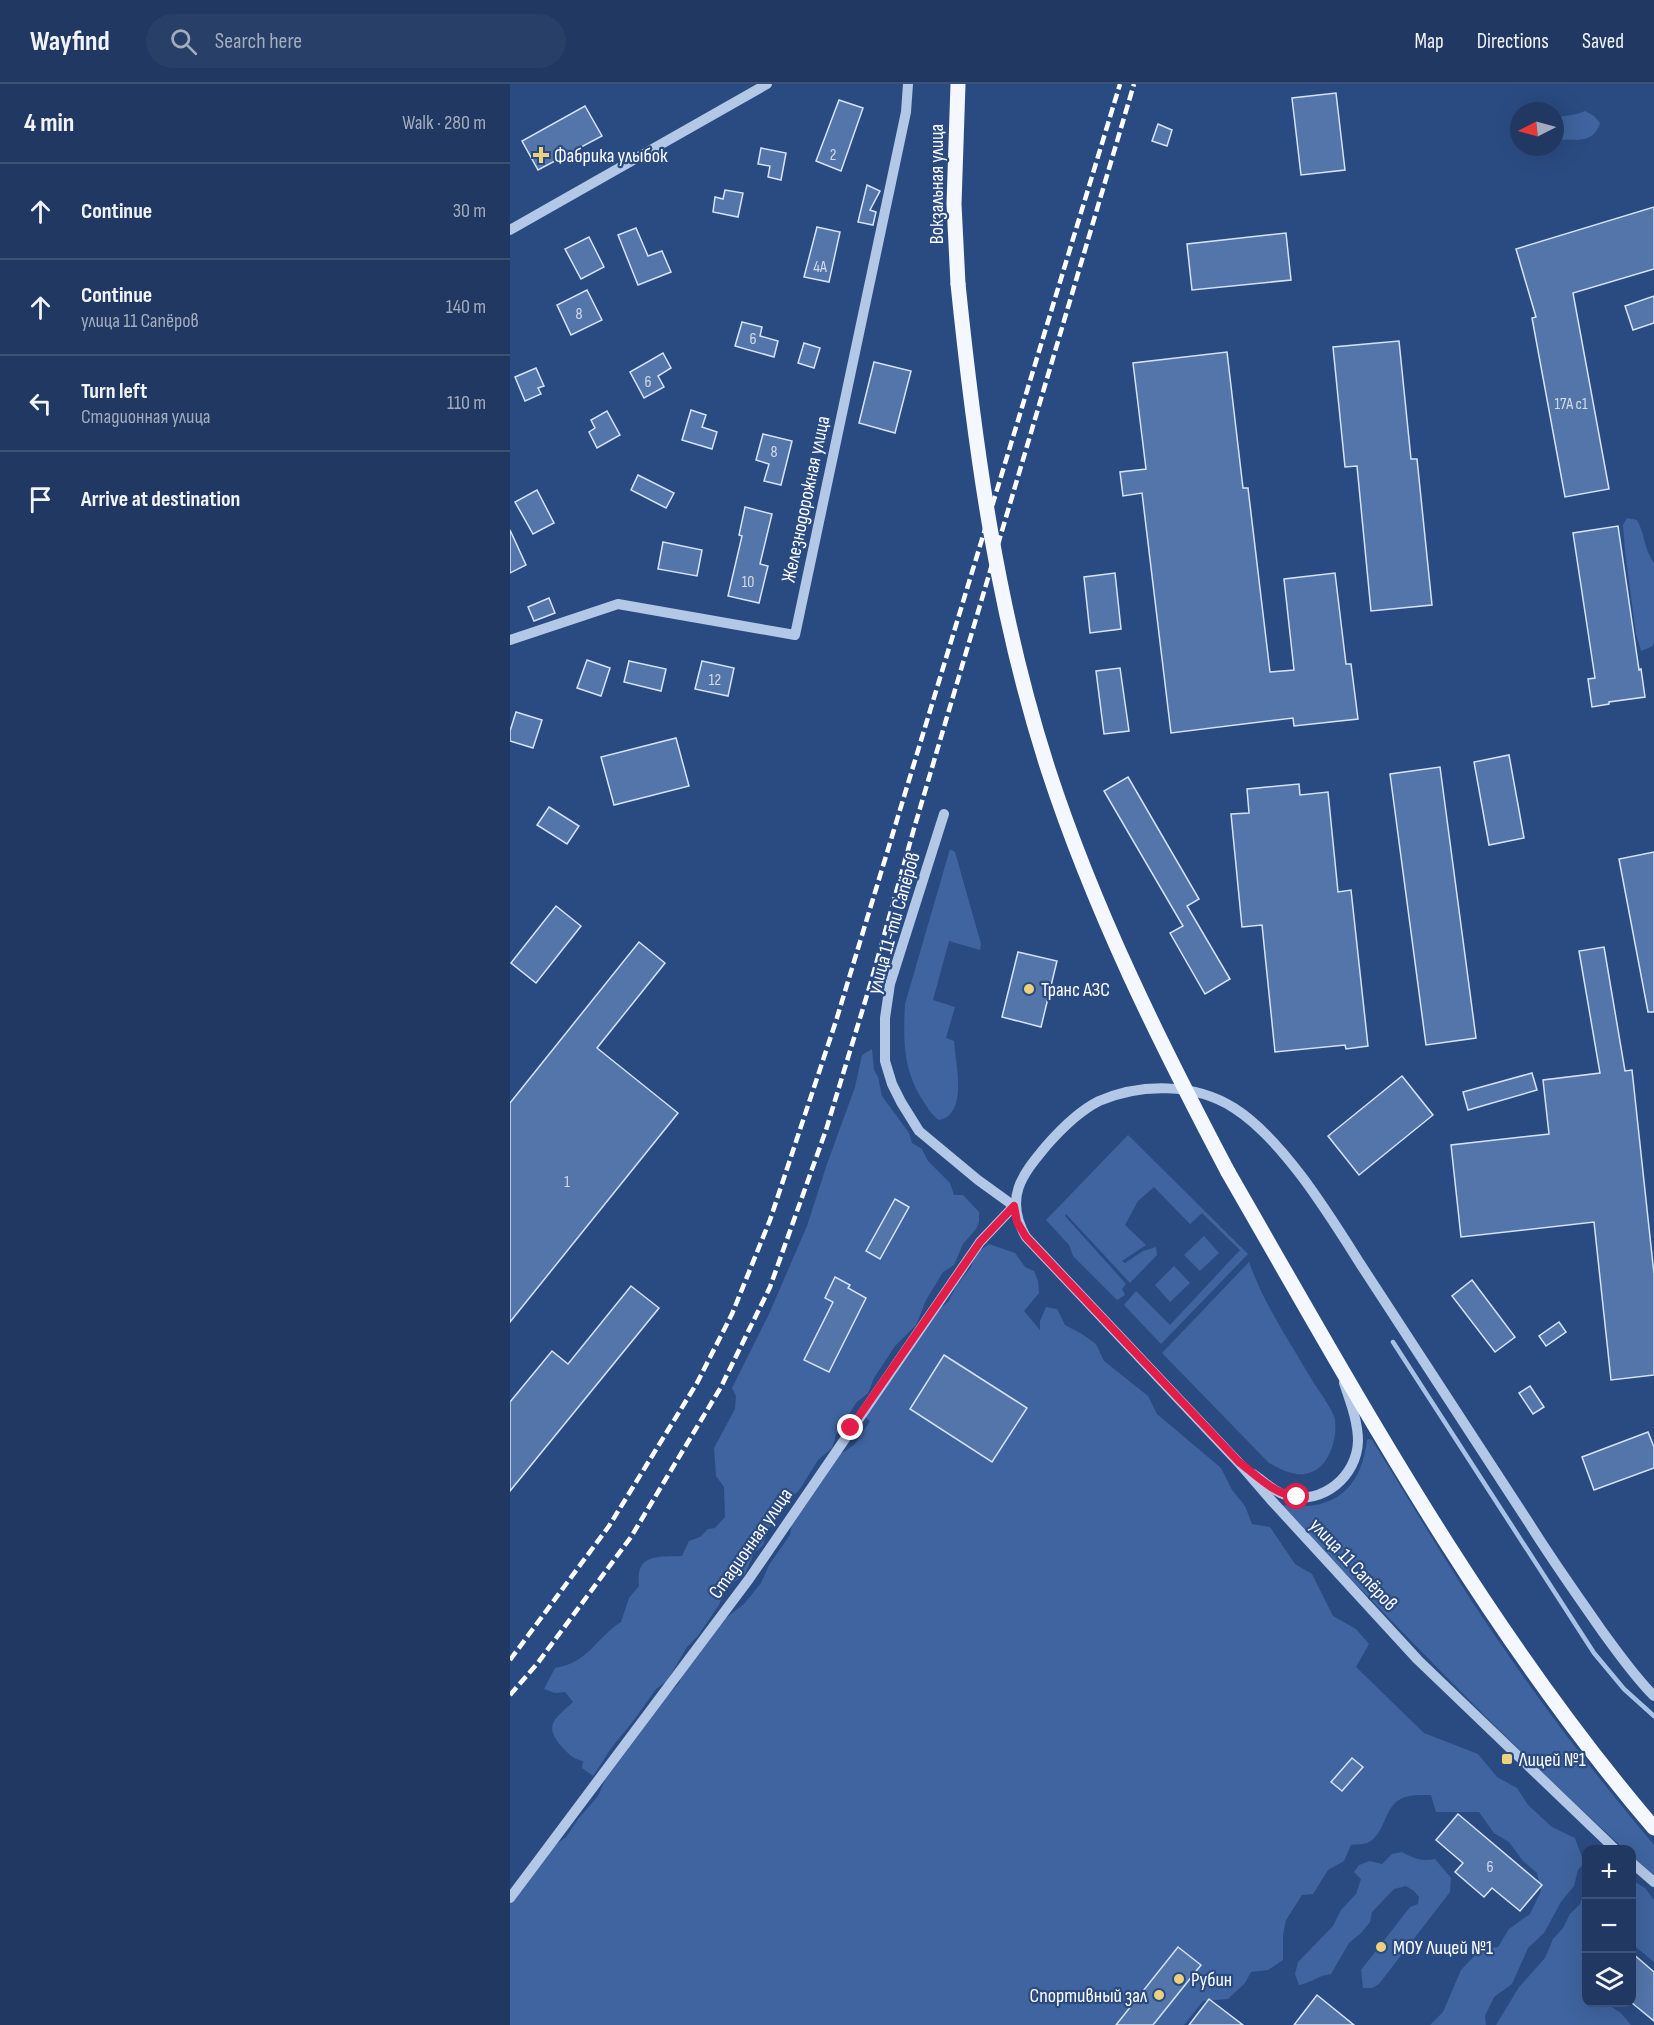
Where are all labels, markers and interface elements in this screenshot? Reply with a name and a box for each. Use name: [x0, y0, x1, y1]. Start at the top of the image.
search box: [146, 14, 566, 68]
text: Wayfind: [30, 25, 110, 58]
icon: search: [167, 25, 200, 58]
text: Search here: [215, 28, 302, 55]
text: Map: [1414, 29, 1444, 54]
text: Directions: [1477, 29, 1549, 54]
text: Saved: [1582, 29, 1624, 54]
north arrow: [1510, 102, 1564, 156]
text: 4 min: [24, 108, 74, 139]
text: Walk · 280 m: [402, 111, 486, 135]
street label: Вокзальная улица: [925, 124, 949, 244]
place label: Фабрика улыбок: [554, 144, 668, 168]
marker: Фабрика улыбок: [532, 146, 550, 164]
house number: 2: [830, 146, 836, 165]
icon: ahead: [24, 195, 57, 228]
text: Continue: [81, 198, 152, 225]
text: 30 m: [453, 199, 486, 223]
house number: 4А: [813, 258, 827, 277]
text: Continue: [81, 282, 152, 309]
icon: ahead: [24, 291, 57, 324]
text: 140 m: [446, 295, 486, 319]
house number: 8: [575, 305, 583, 324]
text: улица 11 Сапёров: [81, 309, 199, 333]
house number: 6: [749, 330, 757, 349]
house number: 6: [644, 373, 652, 392]
text: Turn left: [81, 378, 147, 405]
icon: left: [24, 387, 57, 420]
text: 110 m: [447, 391, 486, 415]
house number: 17А с1: [1554, 395, 1588, 414]
text: Стадионная улица: [81, 405, 211, 429]
street label: Железнодорожная улица: [777, 414, 835, 585]
house number: 8: [770, 443, 778, 462]
icon: arrive: [24, 483, 57, 516]
text: Arrive at destination: [81, 486, 240, 513]
house number: 10: [742, 573, 754, 592]
house number: 12: [709, 671, 721, 690]
street label: улица 11-ти Сапёров: [862, 850, 926, 997]
place label: Транс АЗС: [1041, 978, 1110, 1002]
marker: Транс АЗС: [1022, 982, 1036, 996]
house number: 1: [564, 1173, 570, 1192]
route end: [837, 1414, 863, 1440]
route start: [1283, 1483, 1309, 1509]
street label: Стадионная улица: [704, 1484, 798, 1604]
street label: улица 11 Сапёров: [1304, 1513, 1402, 1616]
place label: Лицей №1: [1518, 1748, 1586, 1772]
marker: Лицей №1: [1500, 1752, 1514, 1766]
map controls: [1582, 1845, 1636, 2007]
button: +: [1582, 1845, 1636, 1899]
house number: 6: [1486, 1858, 1494, 1877]
button: −: [1582, 1899, 1636, 1953]
place label: МОУ Лицей №1: [1393, 1936, 1493, 1960]
marker: МОУ Лицей №1: [1374, 1940, 1388, 1954]
button: layers: [1582, 1953, 1636, 2007]
place label: Рубин: [1191, 1968, 1232, 1992]
marker: Рубин: [1172, 1972, 1186, 1986]
place label: Спортивный зал: [1030, 1984, 1147, 2008]
marker: Спортивный зал: [1152, 1988, 1166, 2002]

